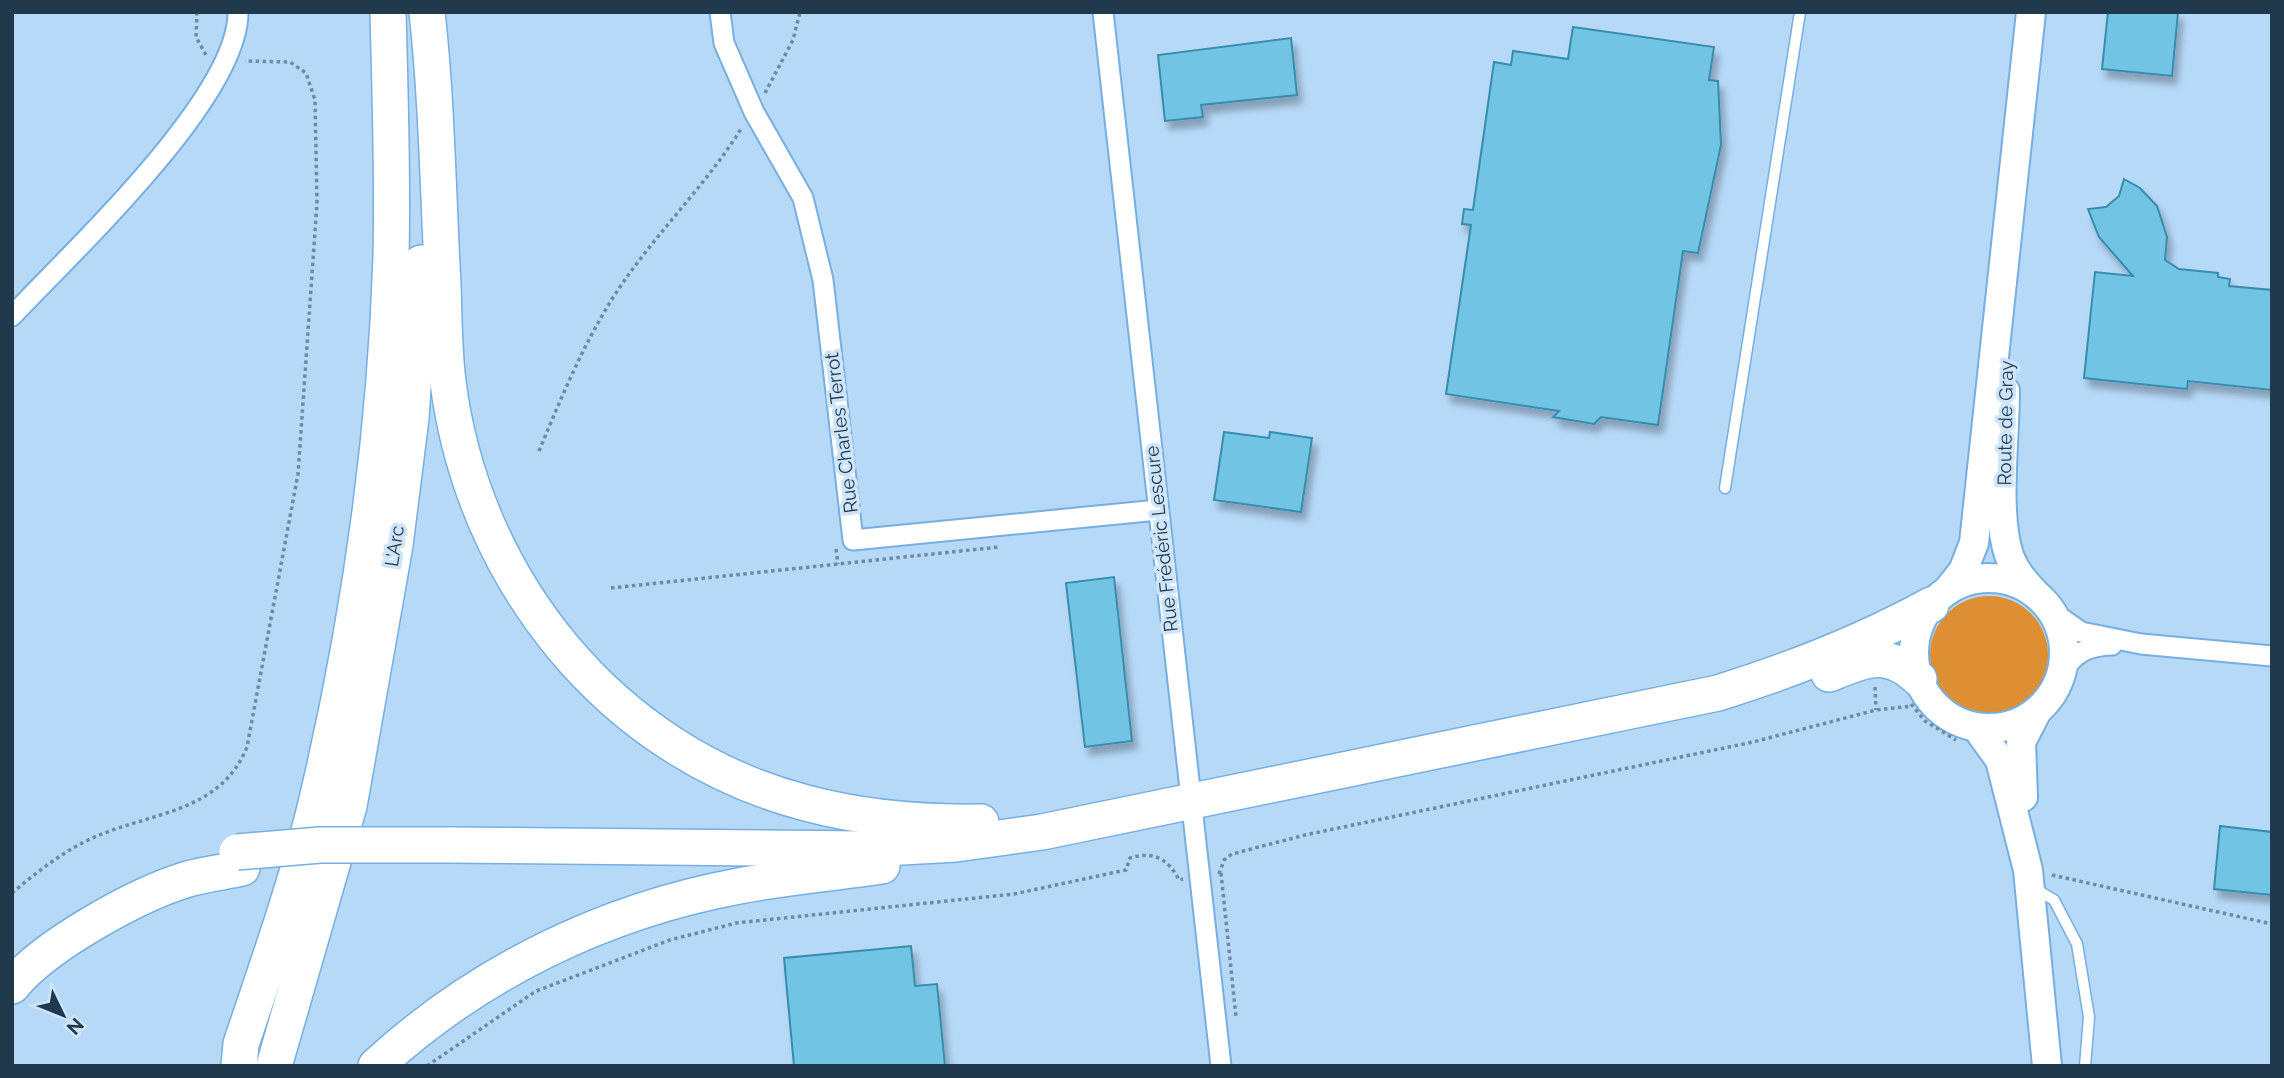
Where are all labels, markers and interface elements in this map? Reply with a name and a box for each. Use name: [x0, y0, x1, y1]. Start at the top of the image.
street label: Rue Charles Terrot: [820, 351, 862, 515]
street label: Route de Gray: [1993, 360, 2017, 486]
street label: Rue Frédéric Lescure: [1140, 445, 1182, 633]
street label: L'Arc: [380, 524, 408, 568]
north arrow: [28, 980, 98, 1050]
text: N: [62, 1014, 88, 1039]

